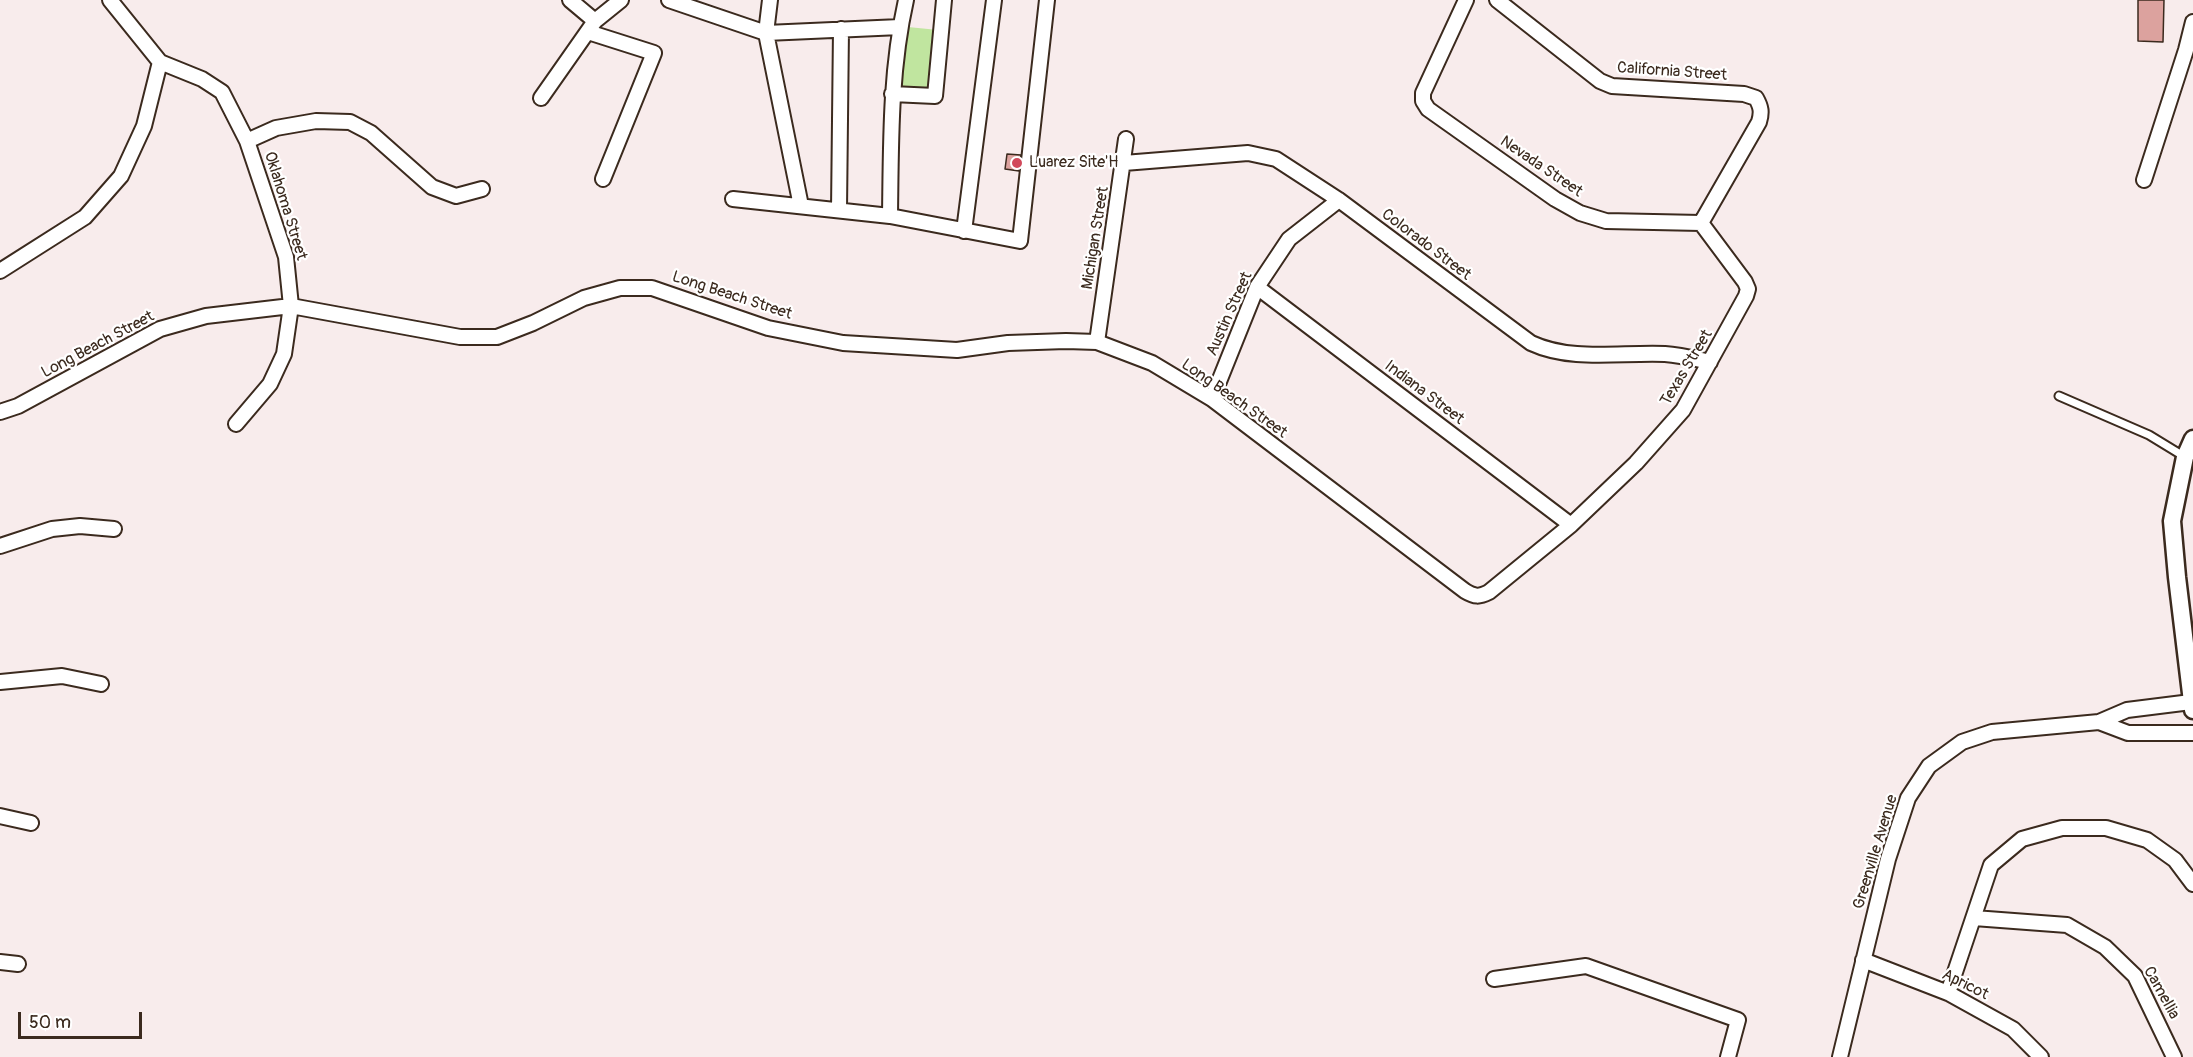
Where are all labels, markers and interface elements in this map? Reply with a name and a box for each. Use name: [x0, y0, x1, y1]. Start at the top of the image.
street label: California Street: [1616, 59, 1728, 85]
street label: Nevada Street: [1496, 132, 1586, 202]
street label: Oklahoma Street: [259, 150, 311, 262]
place label: Luarez Site'H: [1029, 153, 1118, 173]
marker: Luarez Site'H: [1010, 156, 1024, 170]
street label: Michigan Street: [1078, 185, 1114, 291]
street label: Colorado Street: [1377, 205, 1475, 285]
street label: Long Beach Street: [670, 268, 794, 324]
street label: Austin Street: [1203, 269, 1257, 359]
street label: Long Beach Street: [38, 307, 158, 383]
street label: Texas Street: [1657, 327, 1717, 409]
street label: Long Beach Street: [1177, 355, 1291, 443]
street label: Indiana Street: [1380, 357, 1468, 429]
street label: Greenville Avenue: [1849, 792, 1903, 912]
street label: Camellia: [2139, 963, 2183, 1023]
street label: Apricot: [1938, 965, 1992, 1005]
scale bar: [21, 1000, 146, 1038]
text: 50 m: [29, 1011, 71, 1034]

